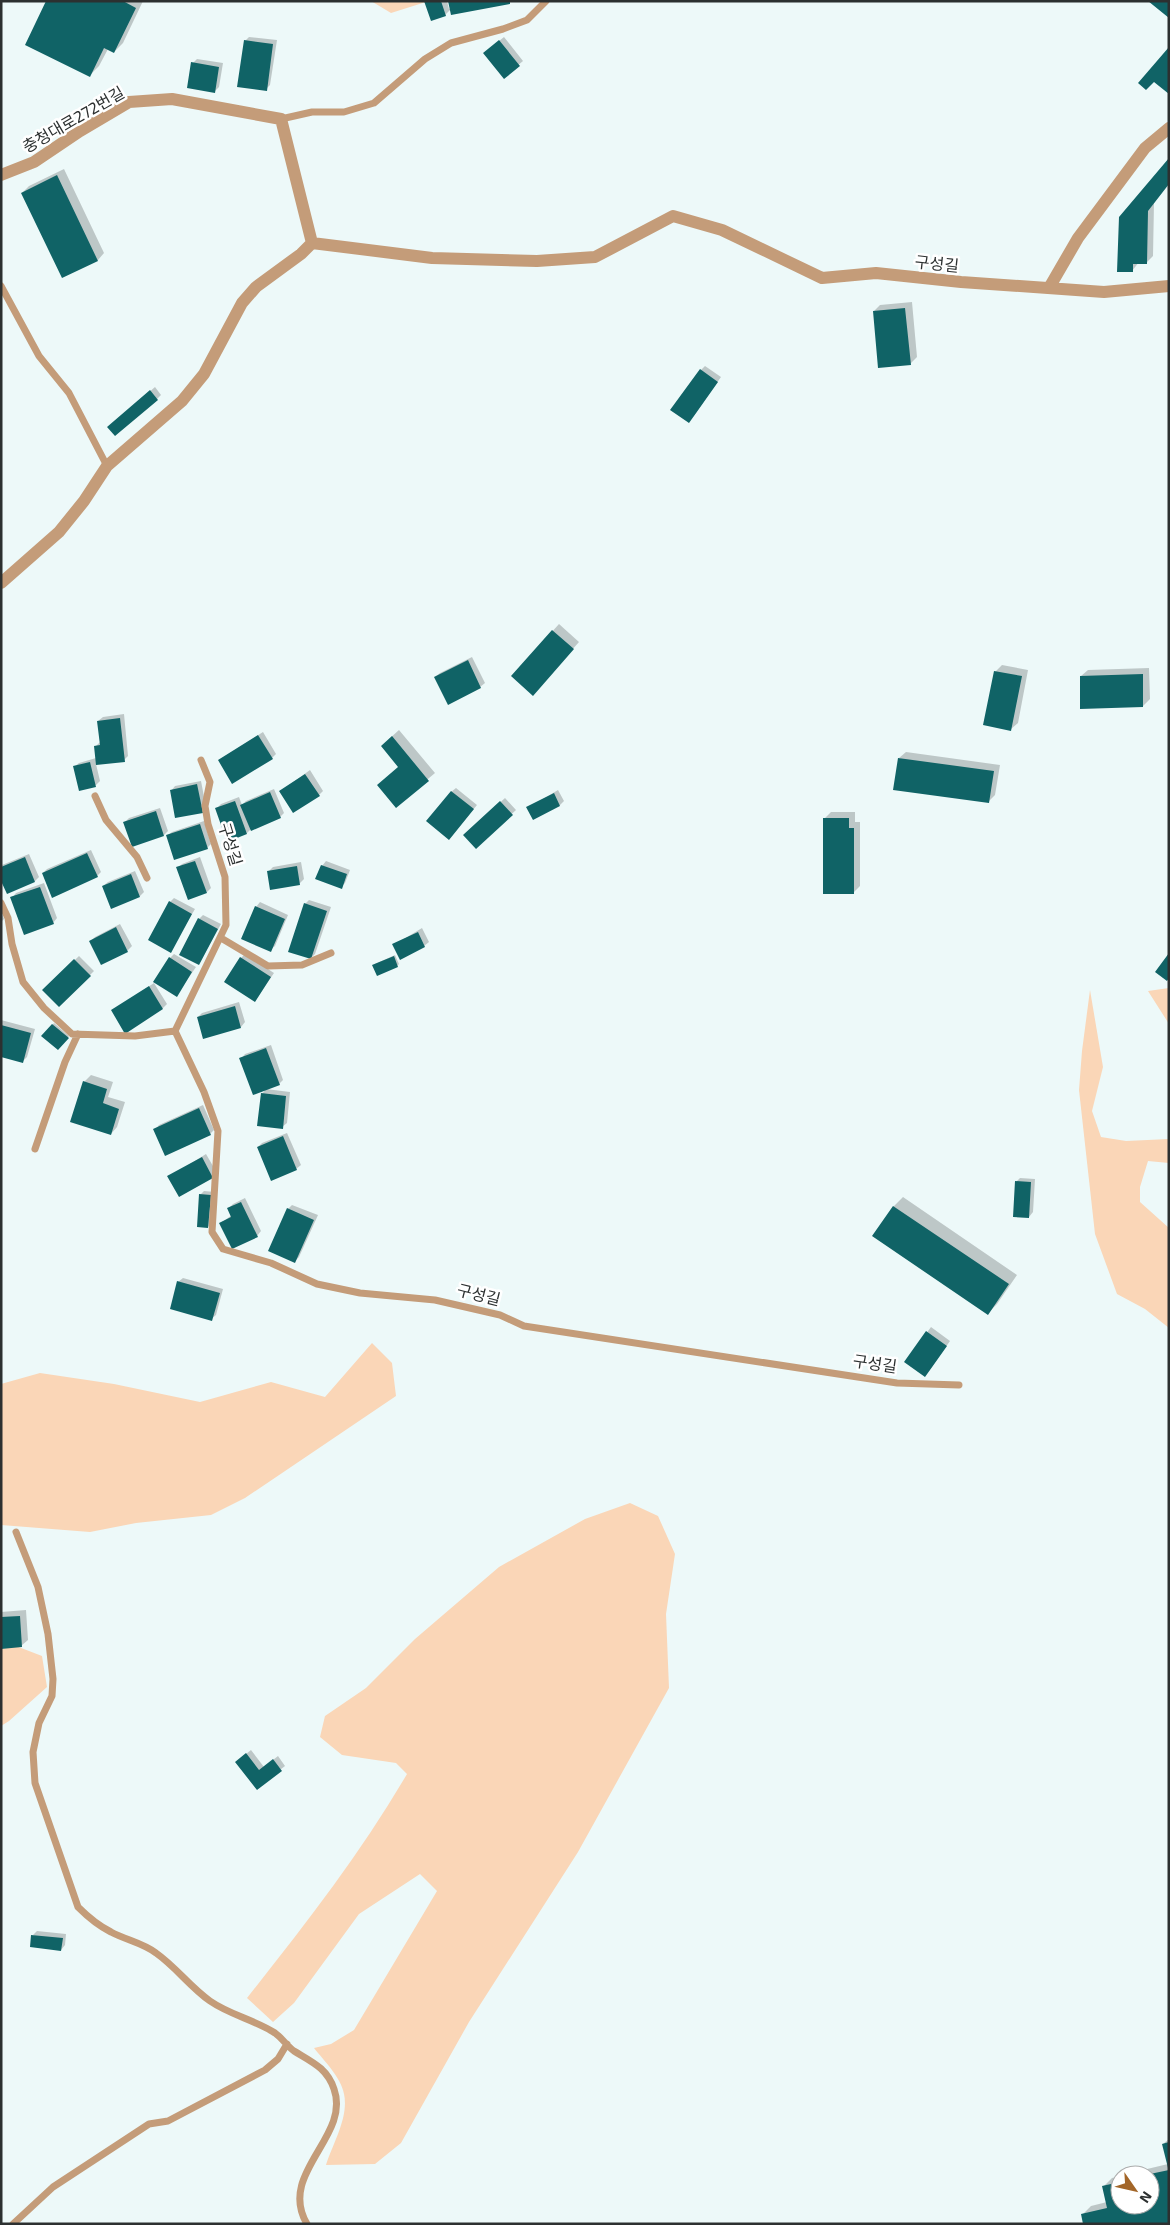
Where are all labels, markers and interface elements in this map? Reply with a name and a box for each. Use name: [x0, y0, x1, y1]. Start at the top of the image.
street label: 충청대로272번길: [19, 82, 127, 156]
street label: 구성길: [914, 251, 960, 275]
street label: 구성길: [215, 820, 247, 868]
street label: 구성길: [455, 1279, 503, 1309]
street label: 구성길: [852, 1351, 898, 1375]
north arrow: [1110, 2165, 1160, 2215]
text: N: [1136, 2189, 1156, 2206]

